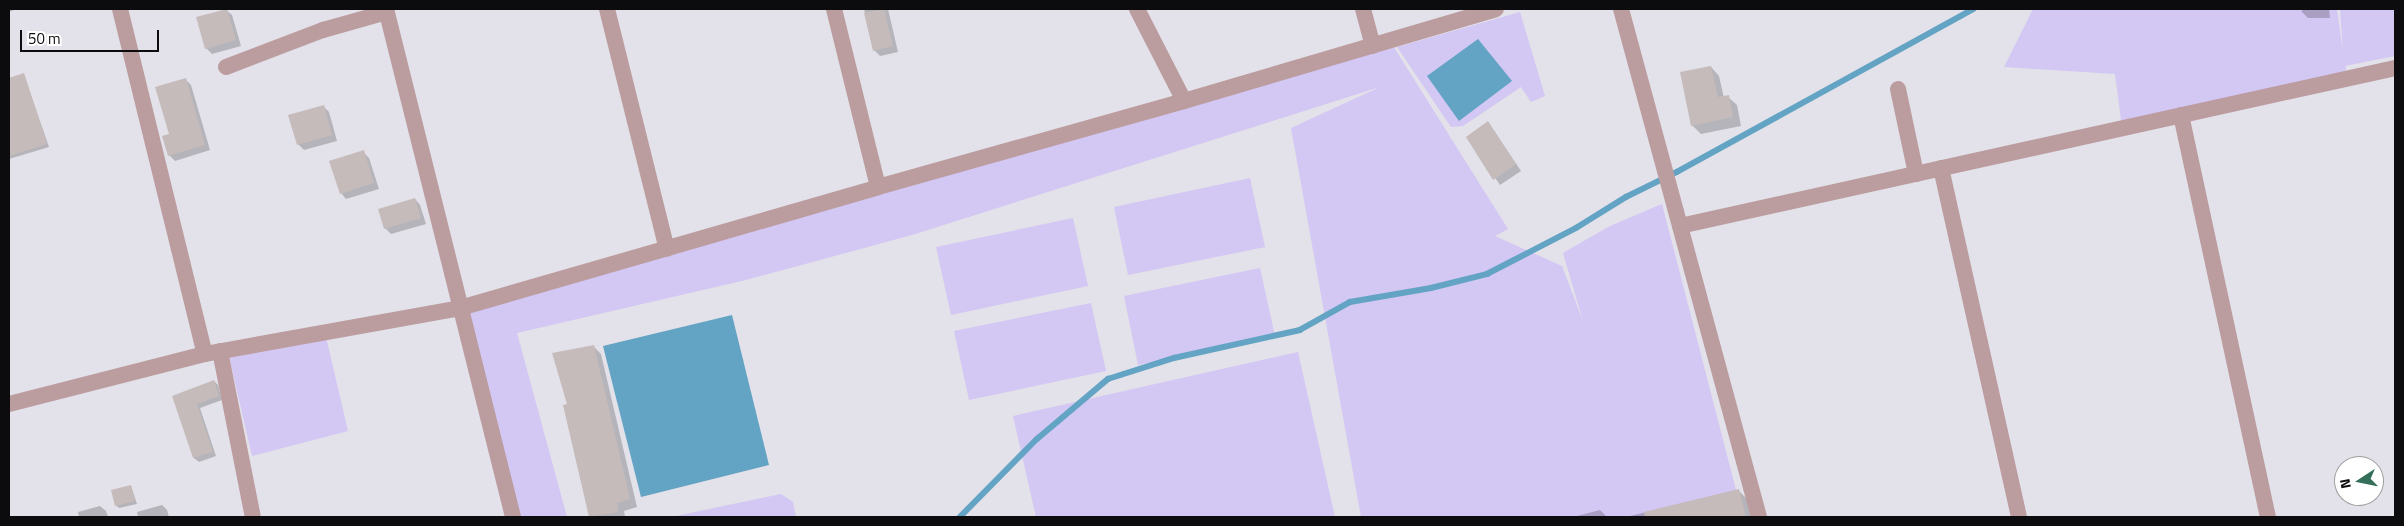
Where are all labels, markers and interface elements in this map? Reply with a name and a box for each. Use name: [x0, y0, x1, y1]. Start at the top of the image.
scale bar: [22, 20, 161, 52]
text: 50 m: [28, 27, 61, 50]
north arrow: [2334, 456, 2384, 506]
text: N: [2334, 477, 2356, 491]

